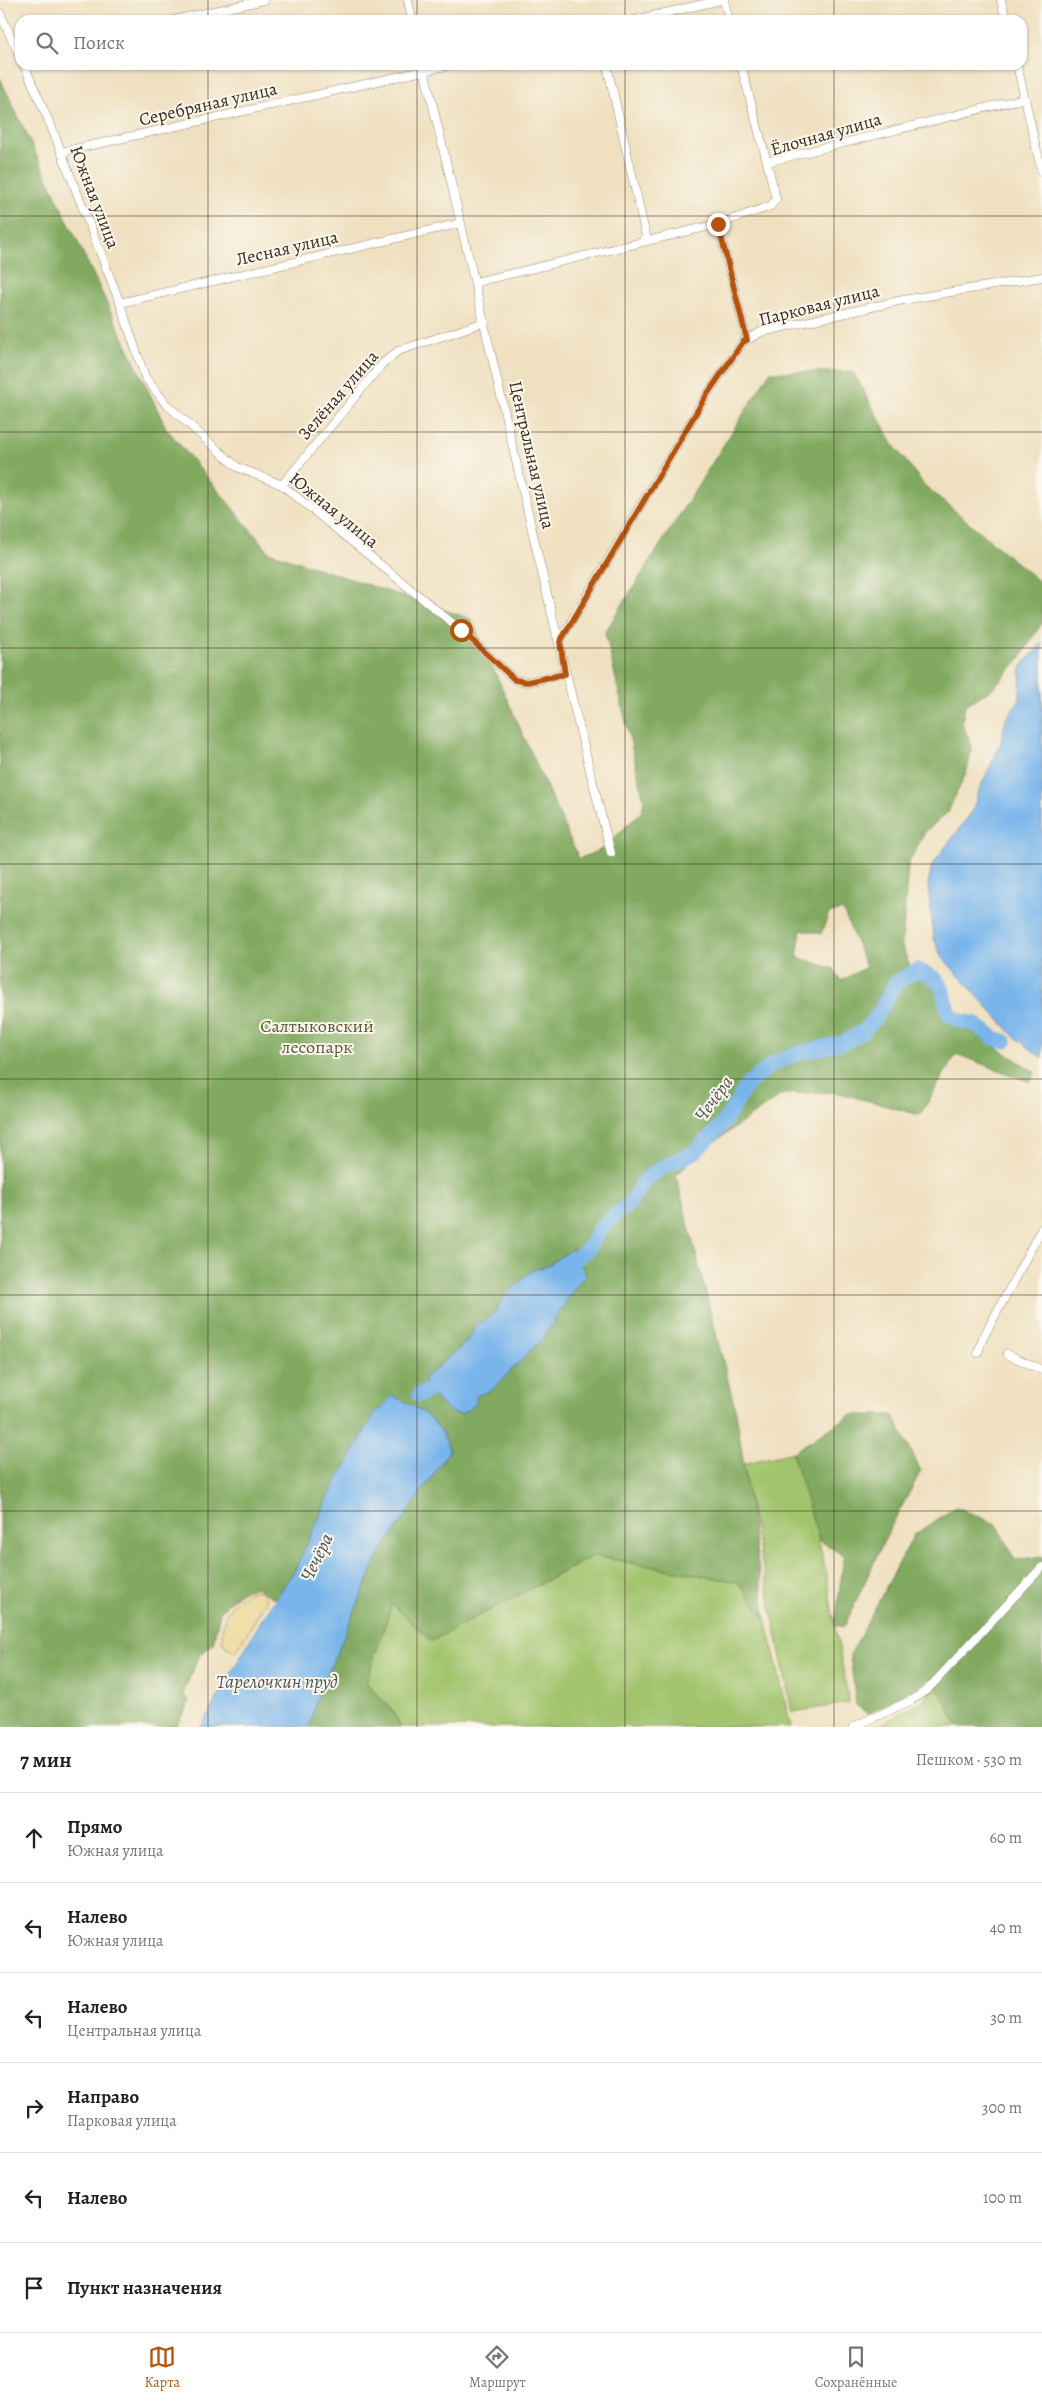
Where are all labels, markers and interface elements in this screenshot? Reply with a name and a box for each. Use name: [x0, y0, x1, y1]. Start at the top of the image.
search box: [15, 15, 1027, 70]
icon: search: [33, 29, 61, 57]
text: Поиск: [73, 30, 125, 56]
street label: Серебряная улица: [137, 76, 280, 132]
street label: Ёлочная улица: [768, 107, 885, 161]
street label: Южная улица: [64, 142, 126, 253]
route end: [707, 213, 730, 236]
street label: Лесная улица: [233, 224, 341, 271]
street label: Парковая улица: [756, 278, 882, 332]
street label: Зелёная улица: [292, 344, 384, 445]
street label: Центральная улица: [503, 379, 561, 532]
street label: Южная улица: [284, 467, 384, 554]
route start: [450, 619, 473, 642]
park label: Салтыковский лесопарк: [260, 1014, 374, 1059]
water label: Чечёра: [688, 1070, 739, 1127]
water label: Чечёра: [294, 1529, 340, 1586]
water label: Тарелочкин пруд: [216, 1669, 338, 1695]
text: 7 мин: [20, 1746, 72, 1774]
text: Пешком · 530 m: [916, 1749, 1022, 1771]
text: Прямо: [67, 1814, 122, 1840]
icon: ahead: [20, 1824, 48, 1852]
text: 60 m: [990, 1827, 1022, 1849]
text: Южная улица: [67, 1840, 163, 1862]
text: Налево: [67, 1904, 127, 1930]
icon: left: [20, 1914, 48, 1942]
text: 40 m: [990, 1917, 1022, 1939]
text: Южная улица: [67, 1930, 163, 1952]
text: Налево: [67, 1994, 127, 2020]
icon: left: [20, 2004, 48, 2032]
text: 30 m: [990, 2007, 1022, 2029]
text: Центральная улица: [67, 2020, 201, 2042]
text: Направо: [67, 2084, 139, 2110]
icon: right: [20, 2094, 48, 2122]
text: 300 m: [982, 2097, 1022, 2119]
text: Парковая улица: [67, 2110, 177, 2132]
icon: left: [20, 2184, 48, 2212]
text: Налево: [67, 2185, 127, 2211]
text: 100 m: [983, 2187, 1022, 2209]
icon: arrive: [20, 2274, 48, 2302]
text: Пункт назначения: [67, 2275, 222, 2301]
tab: Карта: [145, 2343, 180, 2392]
tab: Маршрут: [469, 2343, 526, 2392]
tab: Сохранённые: [815, 2343, 897, 2392]

